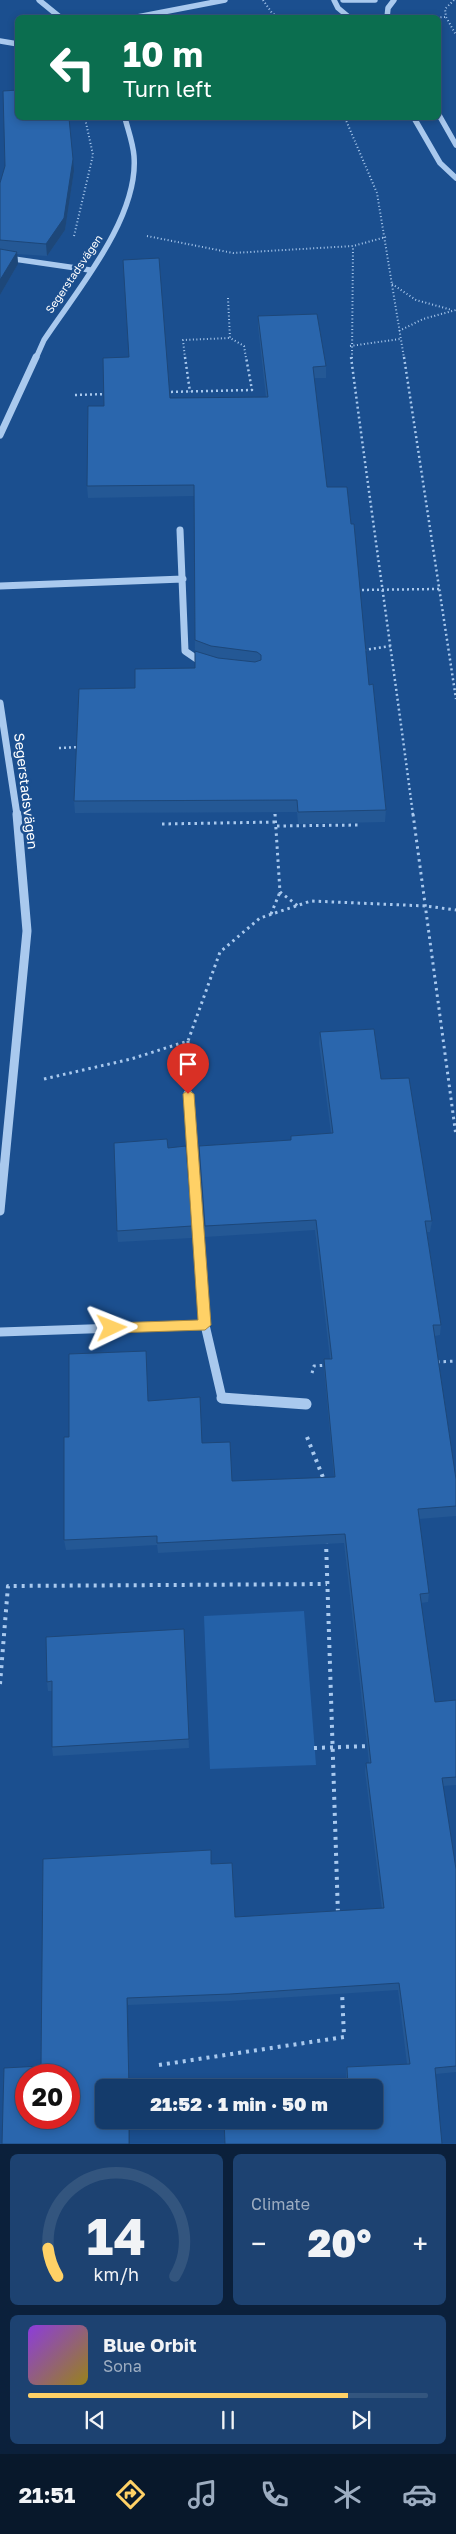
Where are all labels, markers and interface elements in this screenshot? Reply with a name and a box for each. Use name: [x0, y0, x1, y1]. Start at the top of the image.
text: 10 m: [123, 33, 203, 75]
icon: left: [40, 35, 105, 100]
text: Turn left: [123, 75, 212, 102]
street label: Segerstadsvägen: [42, 232, 105, 315]
street label: Segerstadsvägen: [11, 732, 42, 850]
pin: [167, 1043, 209, 1094]
icon: arrive: [174, 1050, 202, 1078]
position arrow: [85, 1301, 137, 1353]
speed limit sign: 20: [15, 2064, 80, 2129]
text: 21:52 · 1 min · 50 m: [150, 2092, 328, 2115]
text: Climate: [251, 2194, 310, 2214]
text: 14: [87, 2204, 146, 2266]
text: 20°: [308, 2220, 371, 2265]
text: −: [251, 2227, 266, 2260]
text: +: [413, 2227, 428, 2260]
text: km/h: [94, 2263, 139, 2285]
text: Blue Orbit: [103, 2333, 197, 2356]
text: Sona: [103, 2356, 142, 2376]
icon: previous: [81, 2406, 109, 2434]
icon: pause: [214, 2406, 242, 2434]
icon: next: [347, 2406, 375, 2434]
icon: directions: [113, 2477, 148, 2512]
icon: music: [185, 2477, 220, 2512]
icon: phone: [257, 2477, 292, 2512]
icon: climate: [330, 2477, 365, 2512]
icon: car: [402, 2477, 437, 2512]
text: 21:51: [19, 2481, 75, 2508]

